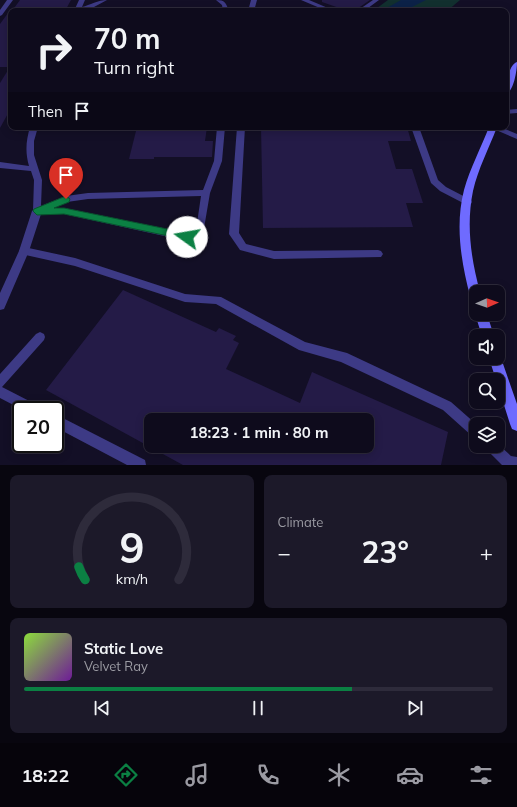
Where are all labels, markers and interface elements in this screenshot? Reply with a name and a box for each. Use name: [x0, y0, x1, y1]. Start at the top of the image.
text: 70 m: [94, 21, 160, 56]
icon: right: [28, 24, 80, 76]
text: Turn right: [94, 56, 174, 79]
icon: arrive: [71, 100, 93, 122]
text: Then: [28, 102, 63, 121]
pin: [49, 158, 83, 199]
icon: arrive: [55, 164, 77, 186]
position arrow: [166, 216, 208, 258]
north arrow: [469, 285, 505, 321]
map controls: [469, 285, 505, 453]
button: sound: [469, 329, 505, 365]
button: search: [469, 373, 505, 409]
speed limit sign: 20: [12, 401, 64, 453]
button: layers: [469, 417, 505, 453]
text: 18:23 · 1 min · 80 m: [190, 423, 328, 442]
text: Climate: [278, 514, 323, 530]
text: 9: [119, 520, 144, 572]
text: 23°: [362, 533, 409, 571]
text: −: [278, 539, 291, 567]
text: +: [480, 539, 493, 567]
text: km/h: [116, 569, 148, 587]
text: Static Love: [84, 639, 163, 658]
text: Velvet Ray: [84, 658, 148, 674]
icon: previous: [91, 697, 113, 719]
icon: pause: [247, 697, 269, 719]
icon: next: [404, 697, 426, 719]
icon: directions: [112, 761, 140, 789]
icon: music: [183, 761, 211, 789]
icon: phone: [254, 761, 282, 789]
icon: climate: [325, 761, 353, 789]
icon: car: [396, 761, 424, 789]
icon: filters: [467, 761, 495, 789]
text: 18:22: [22, 764, 69, 787]

